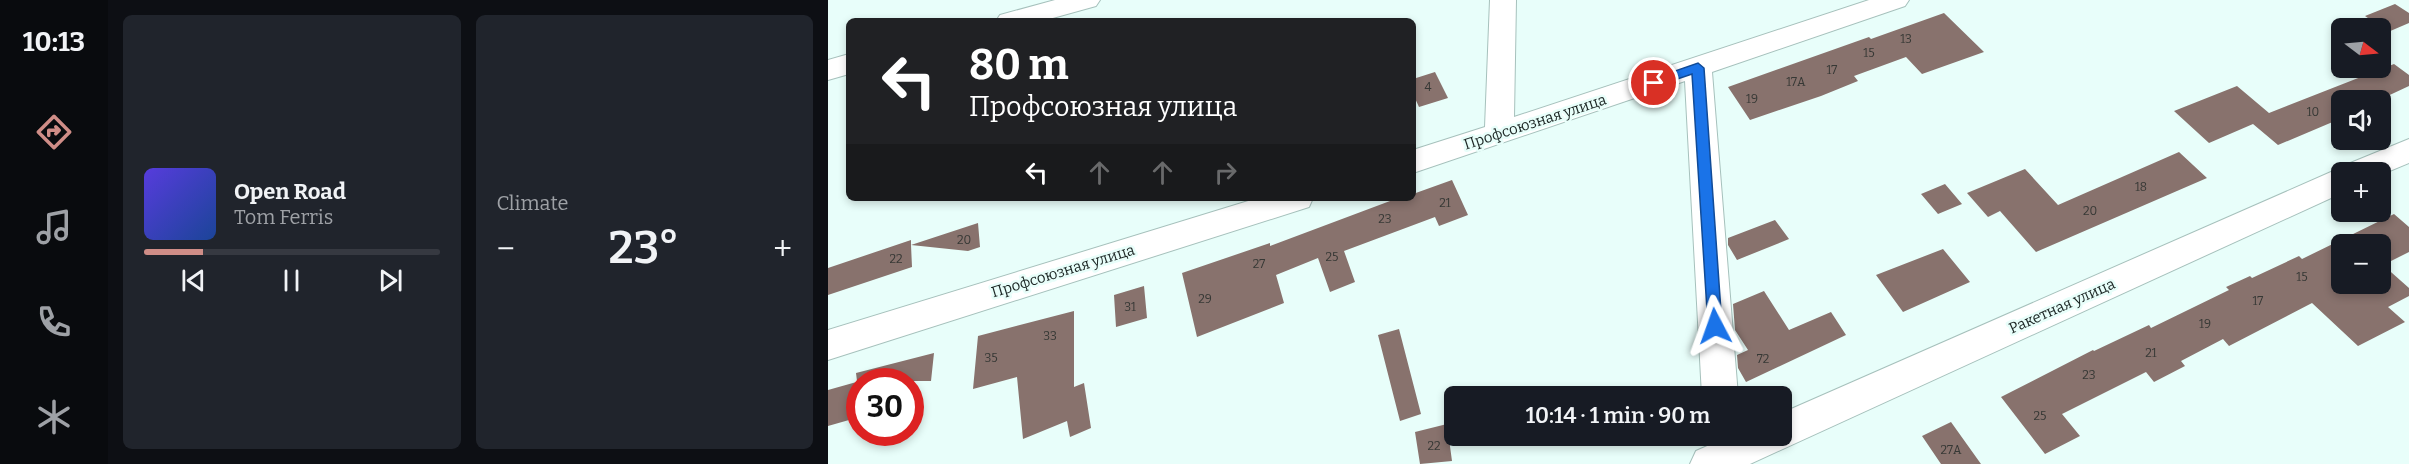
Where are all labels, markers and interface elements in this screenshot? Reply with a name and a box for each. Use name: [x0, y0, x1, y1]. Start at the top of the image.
north arrow: [2331, 18, 2391, 78]
map controls: [2331, 18, 2391, 294]
text: 10:13: [23, 26, 85, 58]
house number: 13: [1900, 32, 1912, 46]
text: 80 m: [969, 40, 1069, 90]
icon: left: [870, 42, 948, 120]
house number: 15: [1863, 46, 1875, 60]
pin: [1628, 57, 1679, 108]
house number: 17: [1827, 63, 1837, 77]
icon: arrive: [1637, 66, 1670, 99]
house number: 17А: [1786, 75, 1806, 89]
house number: 4: [1424, 80, 1432, 94]
street label: Профсоюзная улица: [1461, 90, 1609, 154]
button: sound: [2331, 90, 2391, 150]
text: Профсоюзная улица: [969, 91, 1237, 123]
house number: 19: [1746, 92, 1758, 106]
house number: 10: [2307, 105, 2319, 119]
icon: directions: [33, 111, 75, 153]
icon: left: [1020, 156, 1053, 189]
icon: ahead: [1083, 156, 1116, 189]
icon: ahead: [1146, 156, 1179, 189]
icon: right: [1209, 156, 1242, 189]
button: +: [2331, 162, 2391, 222]
text: Open Road: [234, 178, 346, 205]
house number: 18: [2135, 180, 2147, 194]
text: Climate: [497, 191, 568, 215]
house number: 21: [1439, 196, 1451, 210]
house number: 20: [2083, 204, 2097, 218]
text: Tom Ferris: [234, 205, 333, 229]
icon: music: [33, 206, 75, 248]
house number: 23: [1378, 212, 1392, 226]
text: 23°: [609, 221, 679, 275]
text: −: [497, 229, 515, 269]
text: +: [773, 229, 792, 269]
house number: 20: [957, 233, 971, 247]
button: −: [2331, 234, 2391, 294]
street label: Профсоюзная улица: [989, 241, 1137, 301]
house number: 25: [1326, 250, 1338, 264]
house number: 22: [889, 252, 903, 266]
house number: 27: [1253, 257, 1265, 271]
icon: previous: [177, 264, 210, 297]
icon: pause: [275, 264, 308, 297]
icon: next: [374, 264, 407, 297]
house number: 15: [2296, 270, 2308, 284]
street label: Ракетная улица: [2006, 275, 2118, 337]
house number: 29: [1198, 292, 1212, 306]
position arrow: [1683, 294, 1747, 358]
house number: 17: [2253, 294, 2263, 308]
house number: 31: [1124, 300, 1136, 314]
icon: phone: [33, 301, 75, 343]
house number: 19: [2199, 317, 2211, 331]
house number: 33: [1043, 329, 1057, 343]
house number: 21: [2145, 346, 2157, 360]
house number: 35: [984, 351, 998, 365]
house number: 72: [1757, 352, 1769, 366]
speed limit sign: 30: [846, 368, 924, 446]
house number: 23: [2082, 368, 2096, 382]
icon: climate: [33, 396, 75, 438]
text: 10:14 · 1 min · 90 m: [1526, 402, 1710, 429]
house number: 25: [2034, 409, 2046, 423]
house number: 22: [1427, 439, 1441, 453]
house number: 27А: [1941, 443, 1962, 457]

